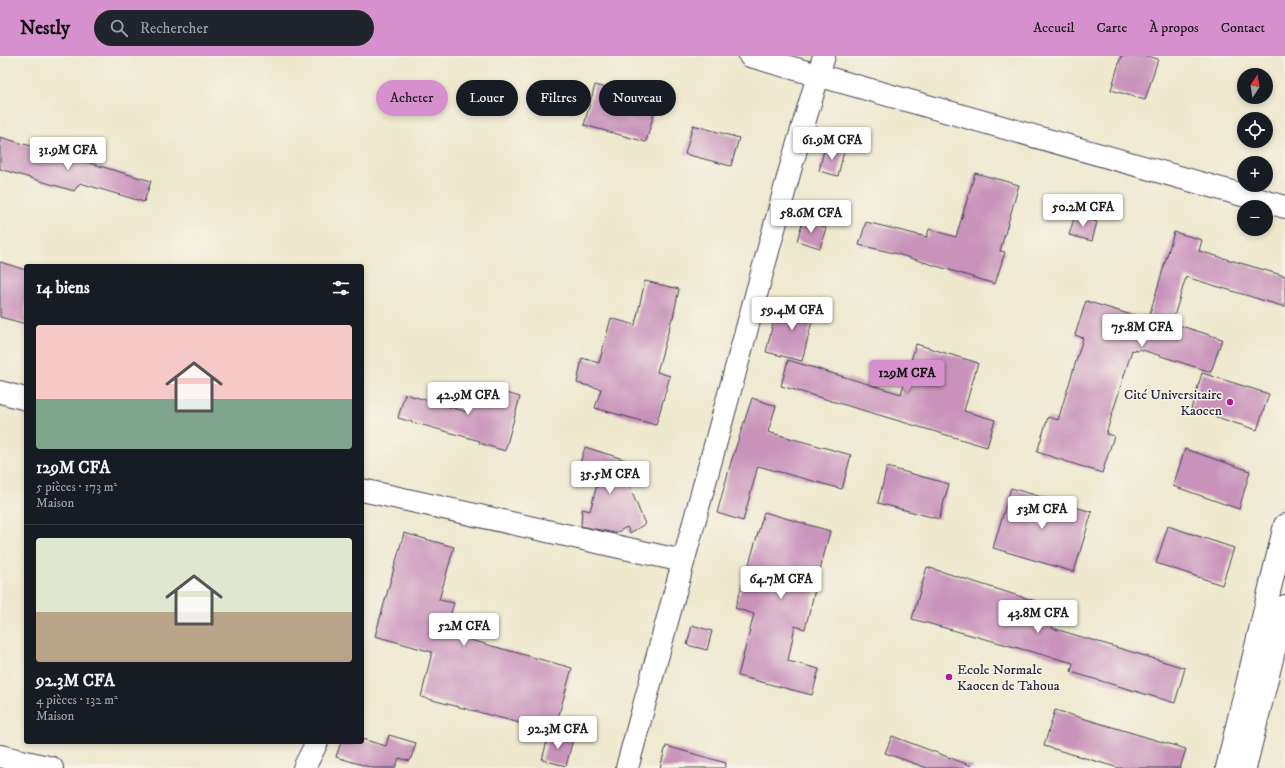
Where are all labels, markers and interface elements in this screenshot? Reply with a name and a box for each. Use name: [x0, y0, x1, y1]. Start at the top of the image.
search box: [94, 10, 374, 46]
text: Nestly: [20, 17, 70, 40]
icon: search: [108, 17, 130, 39]
text: Rechercher: [140, 19, 208, 38]
text: Accueil: [1033, 19, 1075, 37]
text: Carte: [1097, 19, 1127, 37]
text: À propos: [1149, 19, 1199, 37]
text: Contact: [1221, 19, 1265, 37]
north arrow: [1237, 68, 1273, 104]
map controls: [1237, 68, 1273, 236]
chip: Acheter: [376, 80, 448, 116]
chip: Louer: [456, 80, 518, 116]
chip: Filtres: [526, 80, 591, 116]
chip: Nouveau: [599, 80, 676, 116]
button: locate: [1237, 112, 1273, 148]
pin: 61.9M CFA: [786, 127, 878, 161]
text: 61.9M CFA: [802, 132, 862, 148]
pin: 31.9M CFA: [22, 137, 114, 171]
text: 31.9M CFA: [39, 142, 97, 158]
button: +: [1237, 156, 1273, 192]
pin: 50.2M CFA: [1037, 194, 1129, 228]
text: 50.2M CFA: [1052, 199, 1114, 215]
pin: 58.6M CFA: [765, 200, 857, 234]
button: −: [1237, 200, 1273, 236]
text: 58.6M CFA: [780, 205, 842, 221]
text: 14 biens: [36, 277, 90, 299]
icon: filters: [330, 277, 352, 299]
pin: 59.4M CFA: [746, 297, 838, 331]
text: 59.4M CFA: [761, 302, 823, 318]
pin: 75.8M CFA: [1096, 314, 1188, 348]
text: 75.8M CFA: [1111, 319, 1173, 335]
icon: home: [158, 351, 230, 423]
pin: 129M CFA: [866, 360, 948, 394]
text: 129M CFA: [879, 365, 935, 381]
pin: 42.9M CFA: [422, 382, 514, 416]
place label: Cité Universitaire Kaocen: [1124, 386, 1223, 420]
text: 42.9M CFA: [437, 387, 499, 403]
marker: Cité Universitaire Kaocen: [1225, 397, 1235, 407]
text: 129M CFA: [36, 457, 110, 479]
pin: 35.5M CFA: [564, 461, 656, 495]
text: 35.5M CFA: [580, 466, 640, 482]
text: 5 pièces · 173 m²: [36, 479, 117, 495]
text: Maison: [36, 495, 74, 511]
pin: 53M CFA: [1005, 496, 1079, 530]
text: 53M CFA: [1017, 501, 1067, 517]
icon: home: [158, 564, 230, 636]
pin: 64.7M CFA: [735, 566, 827, 600]
text: 64.7M CFA: [750, 571, 812, 587]
pin: 43.8M CFA: [992, 600, 1084, 634]
text: 43.8M CFA: [1007, 605, 1069, 621]
pin: 52M CFA: [427, 613, 501, 647]
text: 52M CFA: [438, 618, 490, 634]
place label: Ecole Normale Kaocen de Tahoua: [957, 661, 1060, 695]
text: 92.3M CFA: [36, 670, 115, 692]
marker: Ecole Normale Kaocen de Tahoua: [944, 672, 954, 682]
text: 4 pièces · 132 m²: [36, 692, 118, 708]
text: Maison: [36, 708, 74, 724]
pin: 92.3M CFA: [512, 716, 604, 750]
text: 92.3M CFA: [528, 721, 588, 737]

